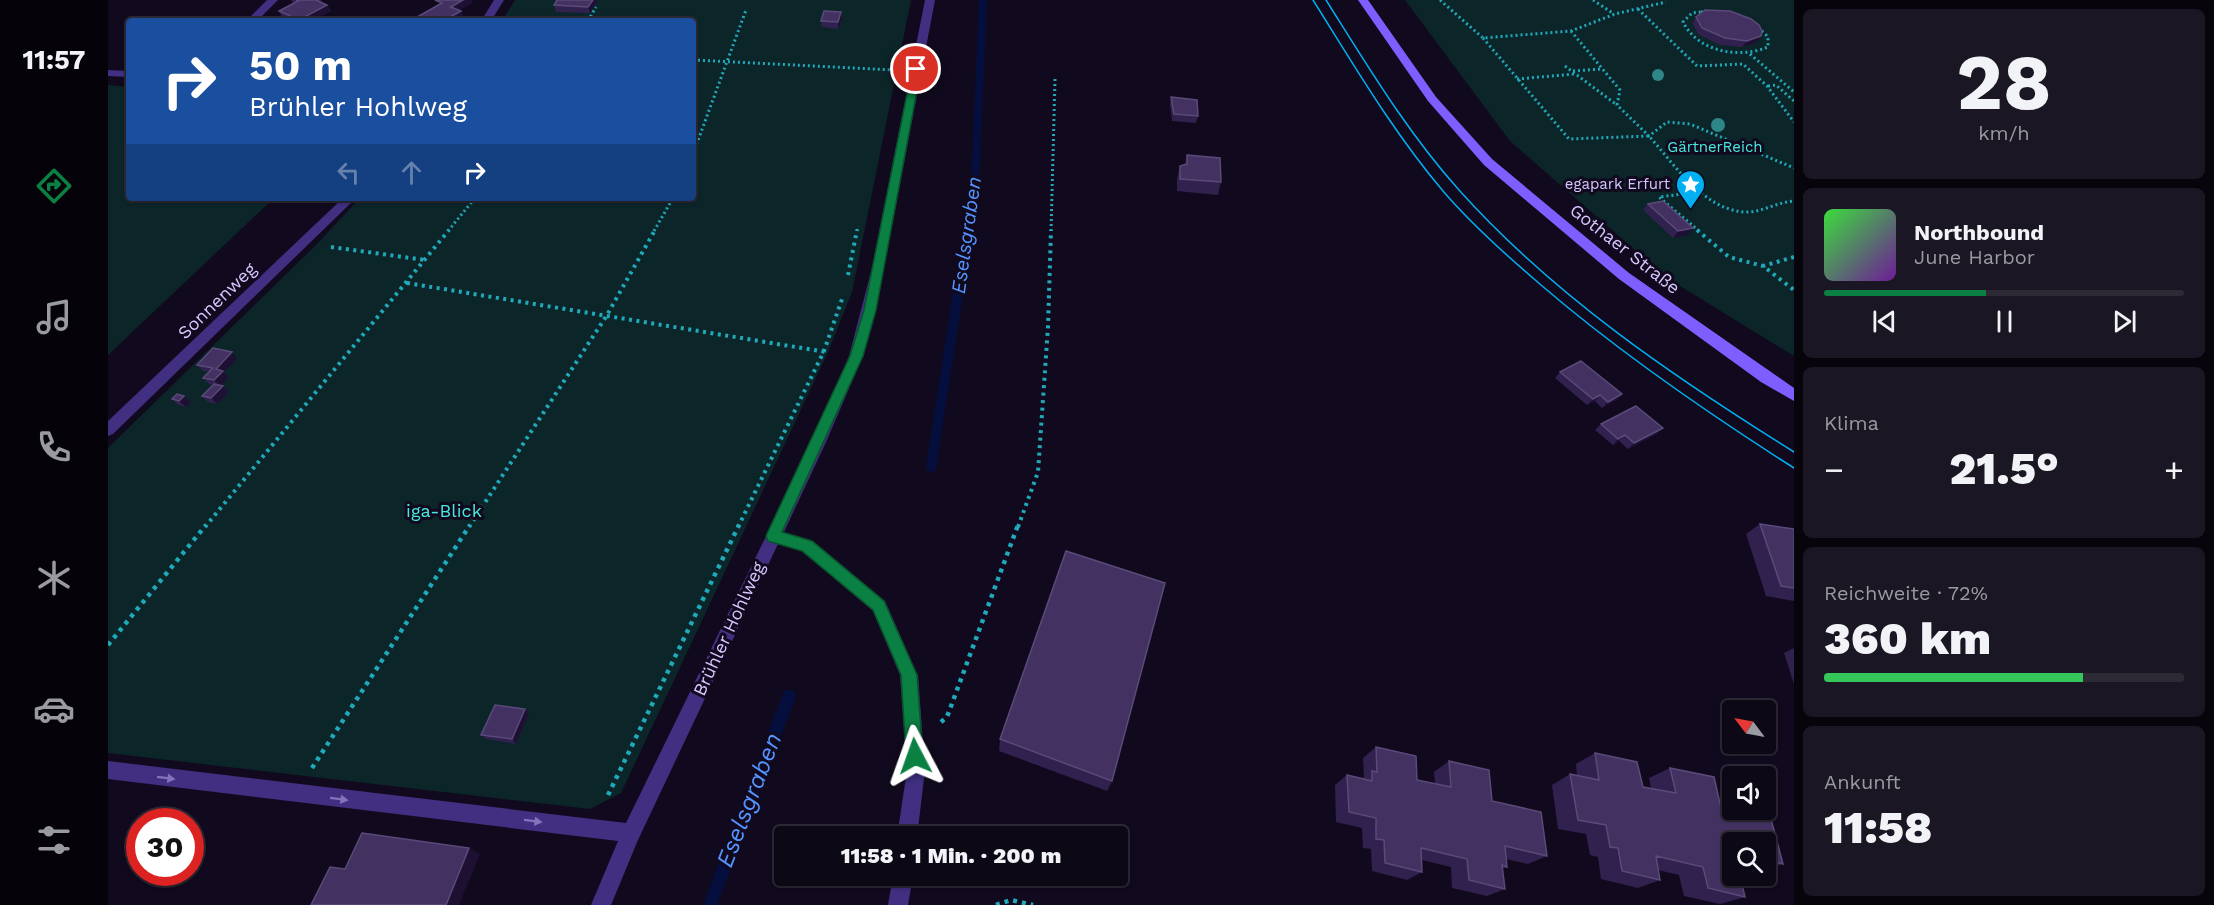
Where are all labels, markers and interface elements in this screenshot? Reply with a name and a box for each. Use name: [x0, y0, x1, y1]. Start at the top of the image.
text: 28: [1956, 36, 2052, 128]
text: 50 m: [249, 41, 352, 90]
icon: right: [150, 42, 228, 120]
pin: [890, 43, 941, 94]
text: 11:57: [23, 44, 85, 76]
icon: arrive: [899, 52, 932, 85]
text: Brühler Hohlweg: [249, 91, 467, 123]
text: km/h: [1978, 121, 2030, 145]
park label: GärtnerReich: [1667, 138, 1763, 156]
icon: left: [332, 156, 365, 189]
icon: ahead: [395, 156, 428, 189]
icon: right: [458, 156, 491, 189]
icon: directions: [33, 165, 75, 207]
place icon: egapark Erfurt: [1675, 168, 1707, 210]
water label: Eselsgraben: [946, 175, 986, 295]
place label: egapark Erfurt: [1565, 175, 1671, 193]
street label: Gothaer Straße: [1566, 199, 1685, 298]
text: Northbound: [1914, 220, 2044, 245]
text: June Harbor: [1914, 245, 2035, 269]
street label: Sonnenweg: [173, 258, 260, 343]
icon: music: [33, 296, 75, 338]
icon: previous: [1868, 305, 1901, 338]
icon: pause: [1988, 305, 2021, 338]
icon: next: [2108, 305, 2141, 338]
text: Klima: [1824, 411, 1879, 435]
icon: phone: [33, 426, 75, 468]
text: 21.5°: [1949, 442, 2059, 495]
text: −: [1824, 450, 1844, 489]
text: +: [2164, 450, 2184, 489]
park label: iga-Blick: [406, 500, 482, 521]
icon: climate: [33, 557, 75, 599]
street label: Brühler Hohlweg: [688, 558, 769, 699]
text: Reichweite · 72%: [1824, 581, 1988, 605]
text: 360 km: [1824, 612, 1991, 665]
icon: car: [33, 688, 75, 730]
north arrow: [1722, 700, 1776, 754]
map controls: [1722, 700, 1776, 886]
position arrow: [883, 724, 947, 788]
water label: Eselsgraben: [711, 729, 787, 871]
button: sound: [1722, 766, 1776, 820]
text: Ankunft: [1824, 770, 1901, 794]
one-way arrow: [157, 773, 176, 782]
one-way arrow: [330, 795, 349, 804]
text: 11:58: [1824, 801, 1932, 854]
speed limit sign: 30: [126, 808, 204, 886]
one-way arrow: [523, 817, 542, 826]
icon: filters: [33, 819, 75, 861]
button: search: [1722, 832, 1776, 886]
text: 11:58 · 1 Min. · 200 m: [841, 843, 1061, 868]

